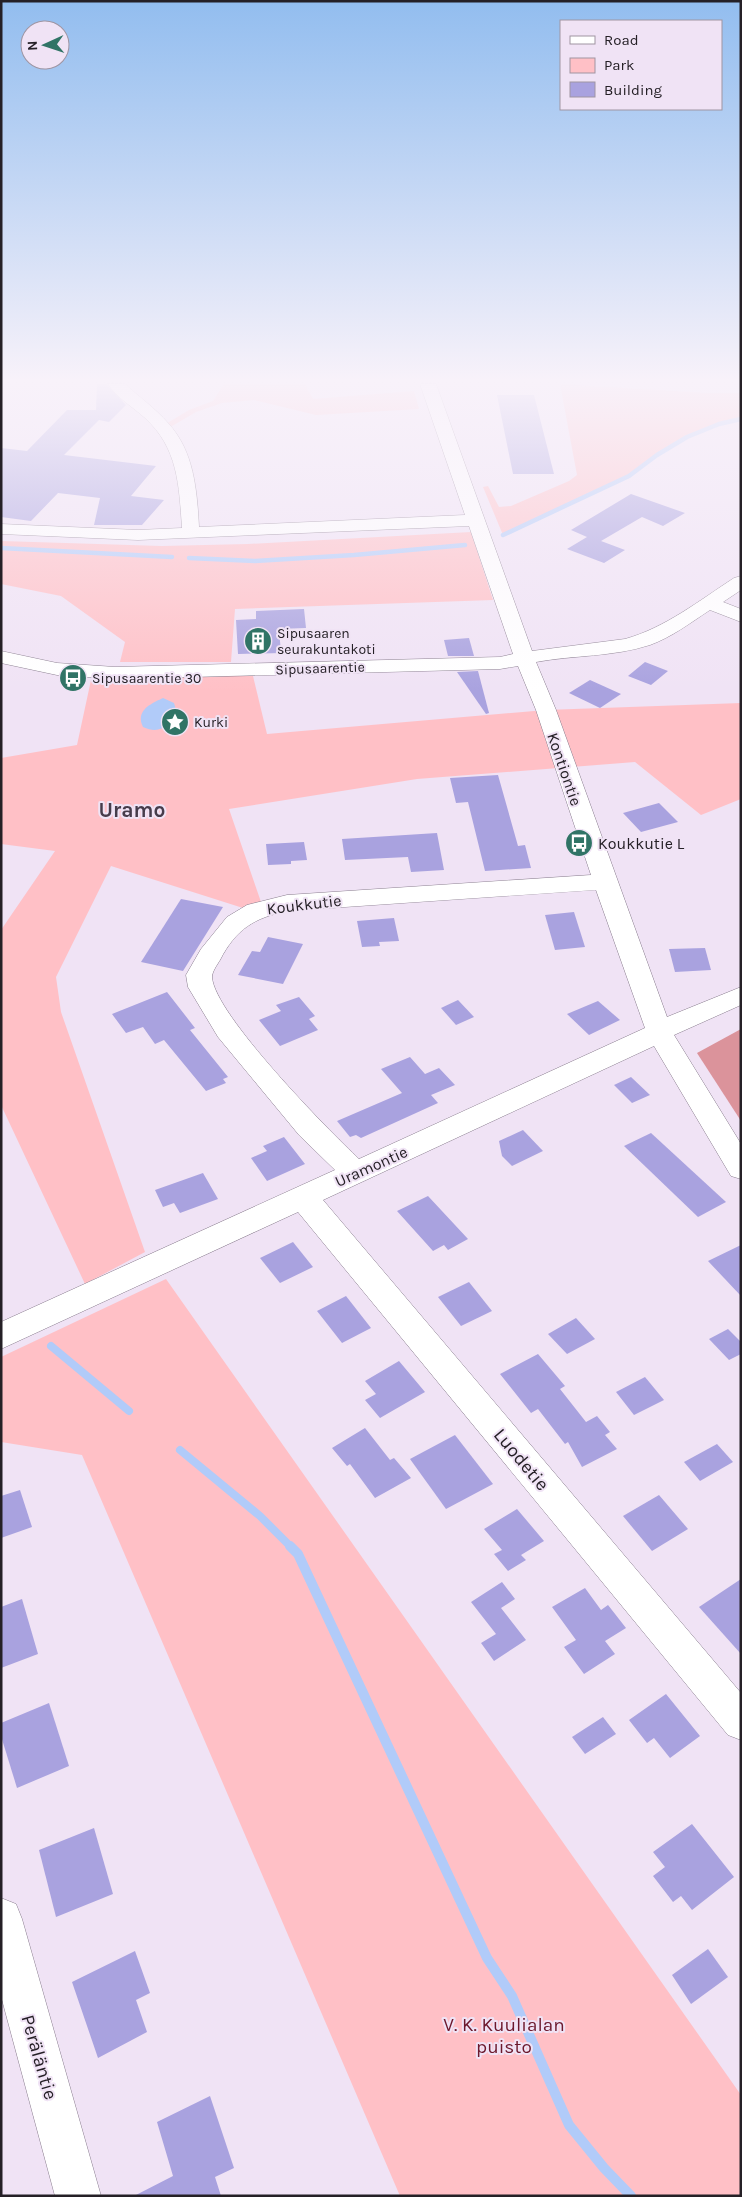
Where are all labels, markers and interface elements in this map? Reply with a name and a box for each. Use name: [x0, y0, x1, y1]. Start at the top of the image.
north arrow: [20, 20, 70, 70]
legend: [560, 20, 722, 110]
text: Road: [604, 31, 639, 49]
text: N: [24, 40, 41, 51]
text: Park: [604, 56, 634, 74]
text: Building: [604, 81, 662, 99]
place label: Sipusaaren seurakuntakoti: [277, 625, 376, 658]
building icon: Sipusaaren seurakuntakoti: [243, 626, 273, 656]
street label: Sipusaarentie: [275, 658, 365, 679]
bus stop icon: Sipusaarentie 30: [58, 663, 88, 693]
place label: Sipusaarentie 30: [92, 670, 201, 687]
place icon: Kurki: [160, 707, 190, 737]
place label: Kurki: [194, 714, 228, 731]
street label: Kontiontie: [543, 730, 586, 808]
district label: Uramo: [99, 798, 165, 822]
bus stop icon: Koukkutie L: [564, 828, 594, 858]
place label: Koukkutie L: [598, 834, 685, 853]
street label: Koukkutie: [266, 891, 342, 918]
street label: Uramontie: [332, 1142, 410, 1191]
street label: Luodetie: [489, 1424, 554, 1495]
street label: Peräläntie: [16, 2012, 62, 2102]
park label: V. K. Kuulialan puisto: [443, 2014, 565, 2058]

